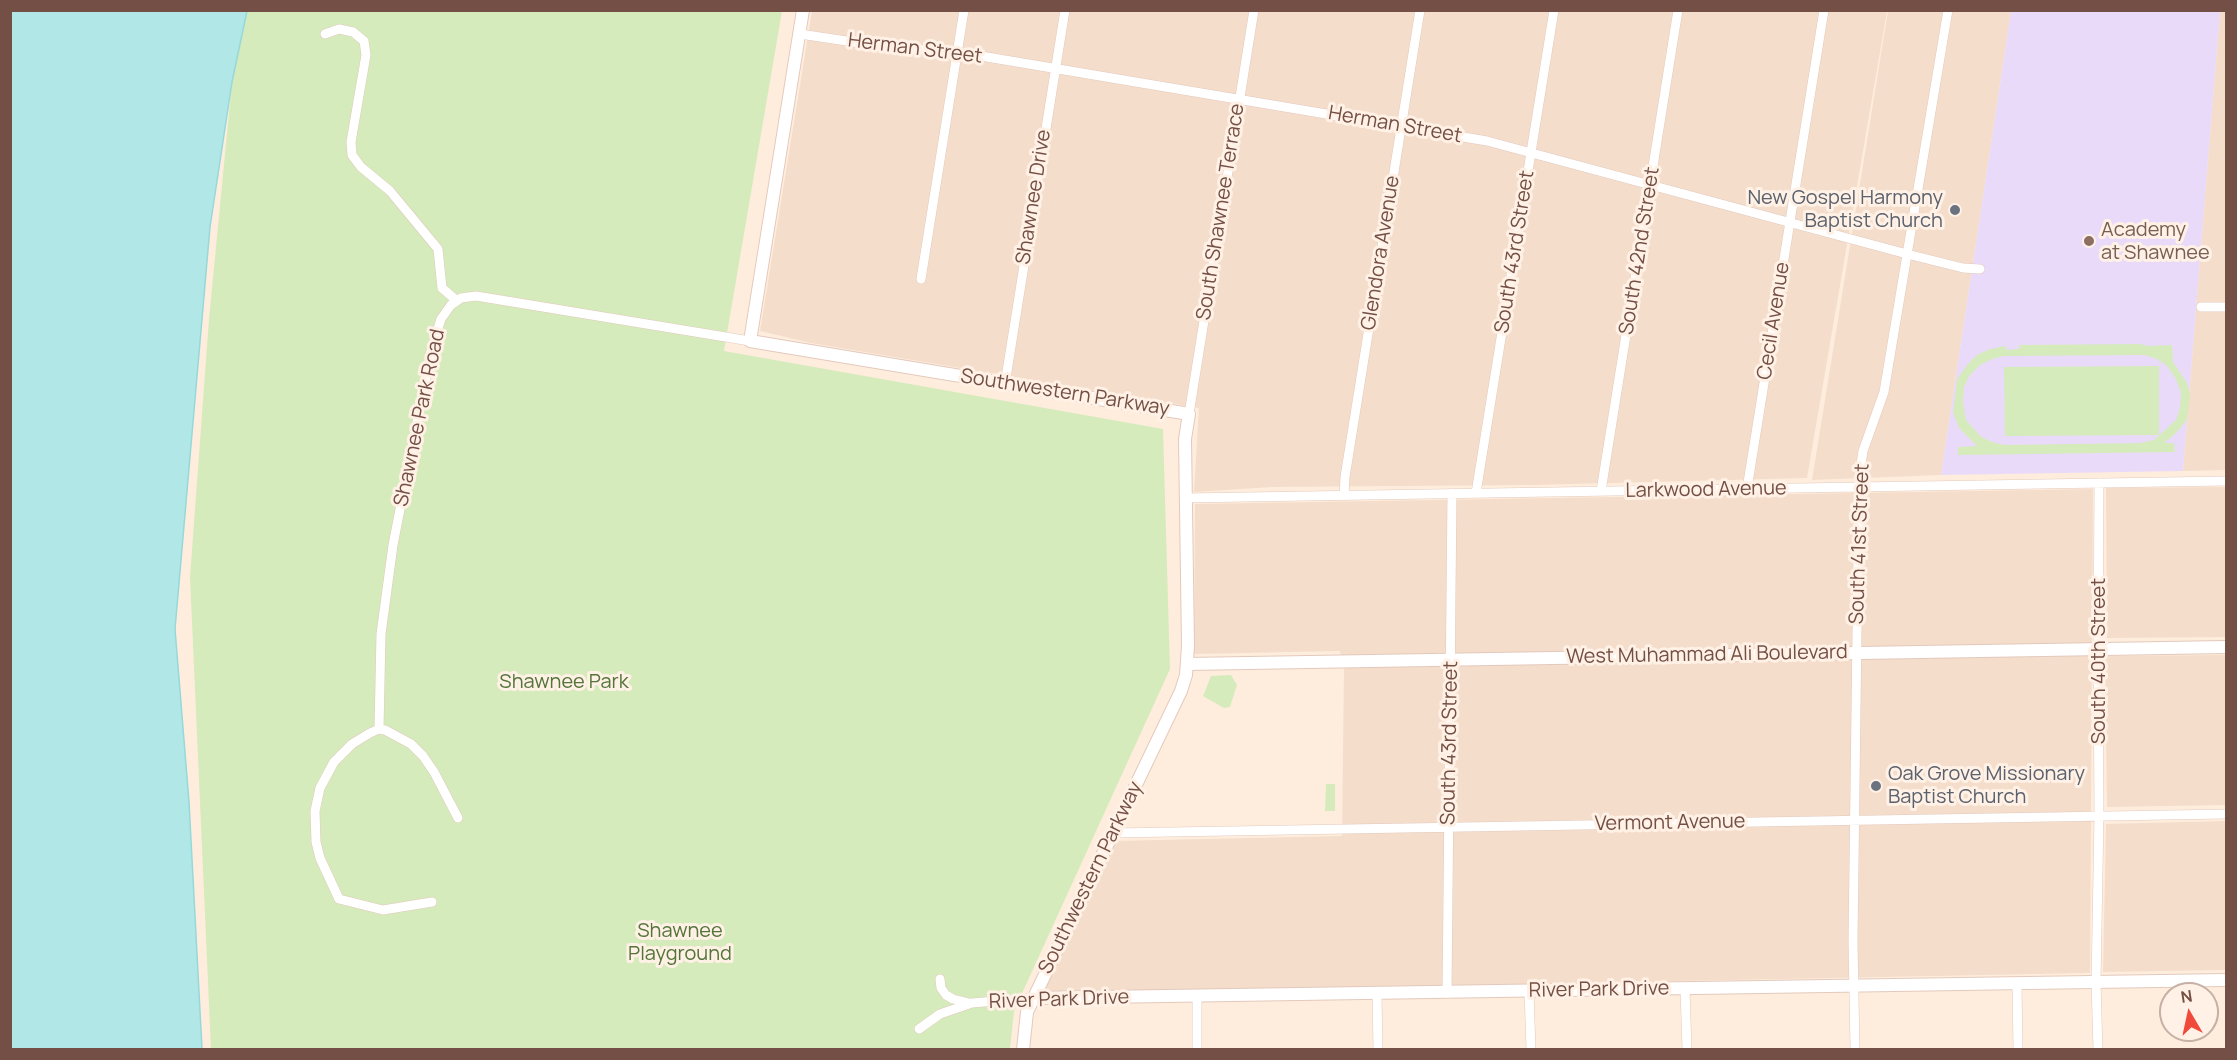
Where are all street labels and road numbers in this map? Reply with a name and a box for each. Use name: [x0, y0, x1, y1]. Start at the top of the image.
street label: Herman Street: [846, 29, 984, 69]
street label: Herman Street: [1326, 101, 1464, 149]
street label: South Shawnee Terrace: [1192, 102, 1250, 322]
street label: Shawnee Drive: [1011, 128, 1057, 266]
street label: South 42nd Street: [1615, 165, 1665, 337]
street label: South 43rd Street: [1490, 169, 1540, 335]
street label: Glendora Avenue: [1357, 174, 1405, 332]
street label: Cecil Avenue: [1753, 261, 1795, 381]
street label: Shawnee Park Road: [389, 327, 451, 509]
street label: Southwestern Parkway: [959, 365, 1171, 421]
street label: South 41st Street: [1845, 463, 1875, 625]
street label: Larkwood Avenue: [1625, 477, 1787, 503]
street label: South 40th Street: [2087, 578, 2111, 744]
street label: West Muhammad Ali Boulevard: [1566, 641, 1848, 669]
street label: South 43rd Street: [1437, 661, 1463, 825]
street label: Southwestern Parkway: [1034, 778, 1148, 978]
street label: Vermont Avenue: [1594, 810, 1746, 836]
street label: River Park Drive: [1529, 977, 1669, 1003]
street label: River Park Drive: [988, 986, 1130, 1014]

